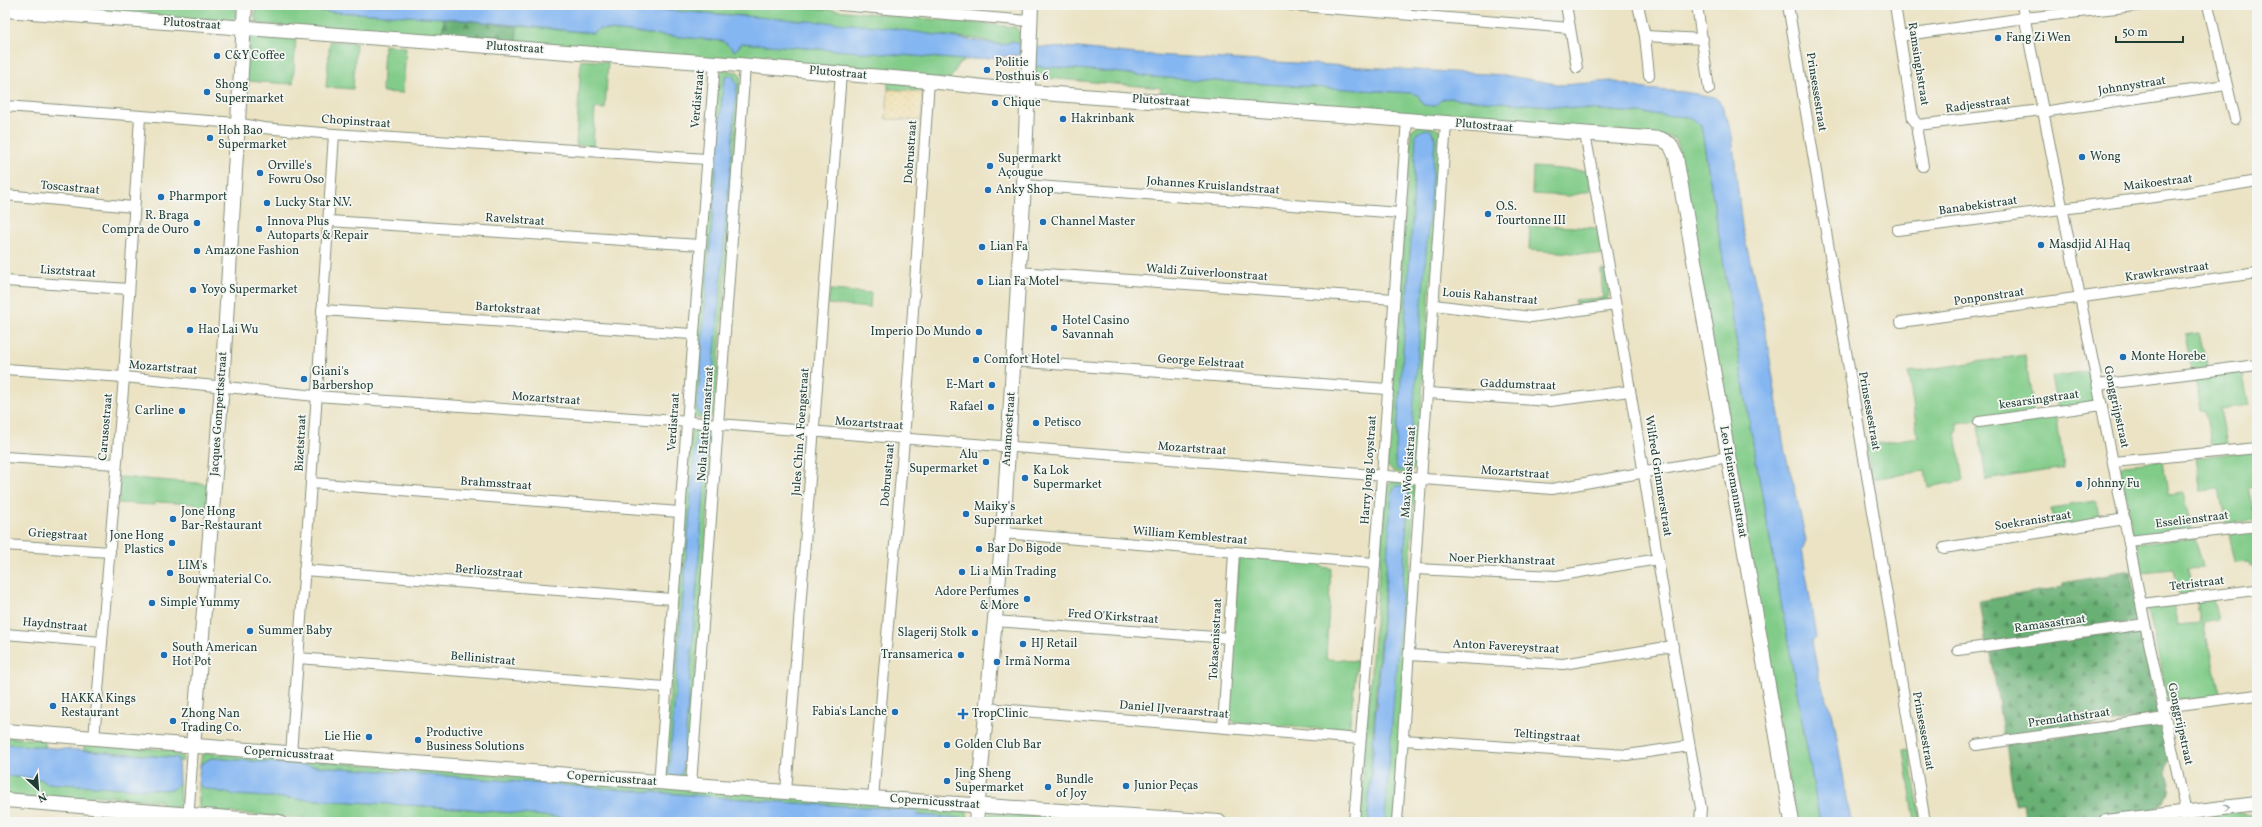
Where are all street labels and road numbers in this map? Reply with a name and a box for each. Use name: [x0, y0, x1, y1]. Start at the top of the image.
street label: Plutostraat: [162, 14, 222, 34]
street label: Ramsinghstraat: [1903, 21, 1933, 107]
street label: Plutostraat: [485, 38, 545, 58]
street label: Prinsessestraat: [1802, 51, 1830, 133]
street label: Plutostraat: [808, 62, 868, 84]
street label: Verdistraat: [687, 69, 709, 129]
street label: Johnnystraat: [2097, 73, 2167, 99]
street label: Plutostraat: [1131, 91, 1191, 111]
street label: Radjesstraat: [1944, 93, 2012, 117]
street label: Chopinstraat: [321, 112, 391, 132]
street label: Plutostraat: [1454, 115, 1514, 137]
street label: Dobrustraat: [901, 120, 921, 184]
street label: Maikoestraat: [2123, 171, 2193, 195]
street label: Johannes Kruislandstraat: [1146, 173, 1280, 199]
street label: Toscastraat: [40, 177, 100, 199]
street label: Banabekistraat: [1938, 193, 2018, 219]
street label: Ravelstraat: [485, 210, 545, 230]
street label: Krawkrawstraat: [2124, 258, 2210, 286]
street label: Waldi Zuiverloonstraat: [1145, 261, 1269, 285]
street label: Lisztstraat: [39, 262, 97, 282]
street label: Ponponstraat: [1953, 284, 2025, 310]
street label: Louis Rahanstraat: [1442, 285, 1538, 309]
street label: Bartokstraat: [475, 299, 541, 319]
street label: Jacques Gompertsstraat: [207, 351, 231, 477]
street label: George Eelstraat: [1157, 351, 1245, 373]
street label: Mozartstraat: [128, 357, 198, 379]
street label: Gonggrijpstraat: [2099, 364, 2133, 450]
street label: Nola Hattermanstraat: [694, 366, 718, 482]
street label: Jules Chin A Foengstraat: [789, 367, 813, 497]
street label: Prinsessestraat: [1854, 370, 1884, 452]
street label: Gaddumstraat: [1480, 376, 1556, 394]
street label: kesarsingstraat: [1998, 386, 2080, 414]
street label: Mozartstraat: [511, 389, 581, 409]
street label: Anamoestraat: [998, 391, 1020, 467]
street label: Verdistraat: [664, 392, 684, 452]
street label: Carusostraat: [95, 393, 117, 461]
street label: Bizetstraat: [292, 414, 310, 472]
street label: Mozartstraat: [834, 414, 904, 434]
street label: Wilfred Grimmerstraat: [1641, 414, 1675, 538]
street label: Harry Jong Loystraat: [1357, 415, 1381, 525]
street label: Leo Heinemannstraat: [1715, 425, 1751, 539]
street label: Max Woiskistraat: [1398, 426, 1420, 518]
street label: Mozartstraat: [1157, 439, 1227, 459]
street label: Dobrustraat: [877, 443, 899, 507]
street label: Mozartstraat: [1480, 463, 1550, 483]
street label: Brahmsstraat: [460, 474, 532, 494]
street label: Soekranistraat: [1994, 507, 2072, 535]
street label: Esselienstraat: [2155, 508, 2229, 532]
street label: William Kemblestraat: [1132, 523, 1248, 549]
street label: Griegstraat: [28, 525, 88, 545]
street label: Noer Pierkhanstraat: [1448, 550, 1556, 570]
street label: Berliozstraat: [454, 561, 524, 583]
street label: Tetristraat: [2169, 573, 2225, 595]
street label: Tokasenisstraat: [1206, 598, 1226, 680]
street label: Fred O'Kirkstraat: [1067, 606, 1159, 628]
street label: Ramasastraat: [2013, 611, 2087, 637]
street label: Haydnstraat: [22, 614, 88, 636]
street label: Anton Favereystraat: [1452, 636, 1560, 658]
street label: Bellinistraat: [450, 648, 516, 670]
street label: Gonggrijpstraat: [2163, 681, 2197, 767]
street label: Prinsessestraat: [1908, 690, 1938, 772]
street label: Daniel IJveraarstraat: [1119, 697, 1229, 723]
street label: Premdathstraat: [2027, 704, 2111, 732]
street label: Teltingstraat: [1513, 726, 1581, 746]
street label: Copernicusstraat: [243, 743, 335, 765]
street label: Copernicusstraat: [566, 768, 658, 790]
street label: Copernicusstraat: [889, 791, 981, 813]

